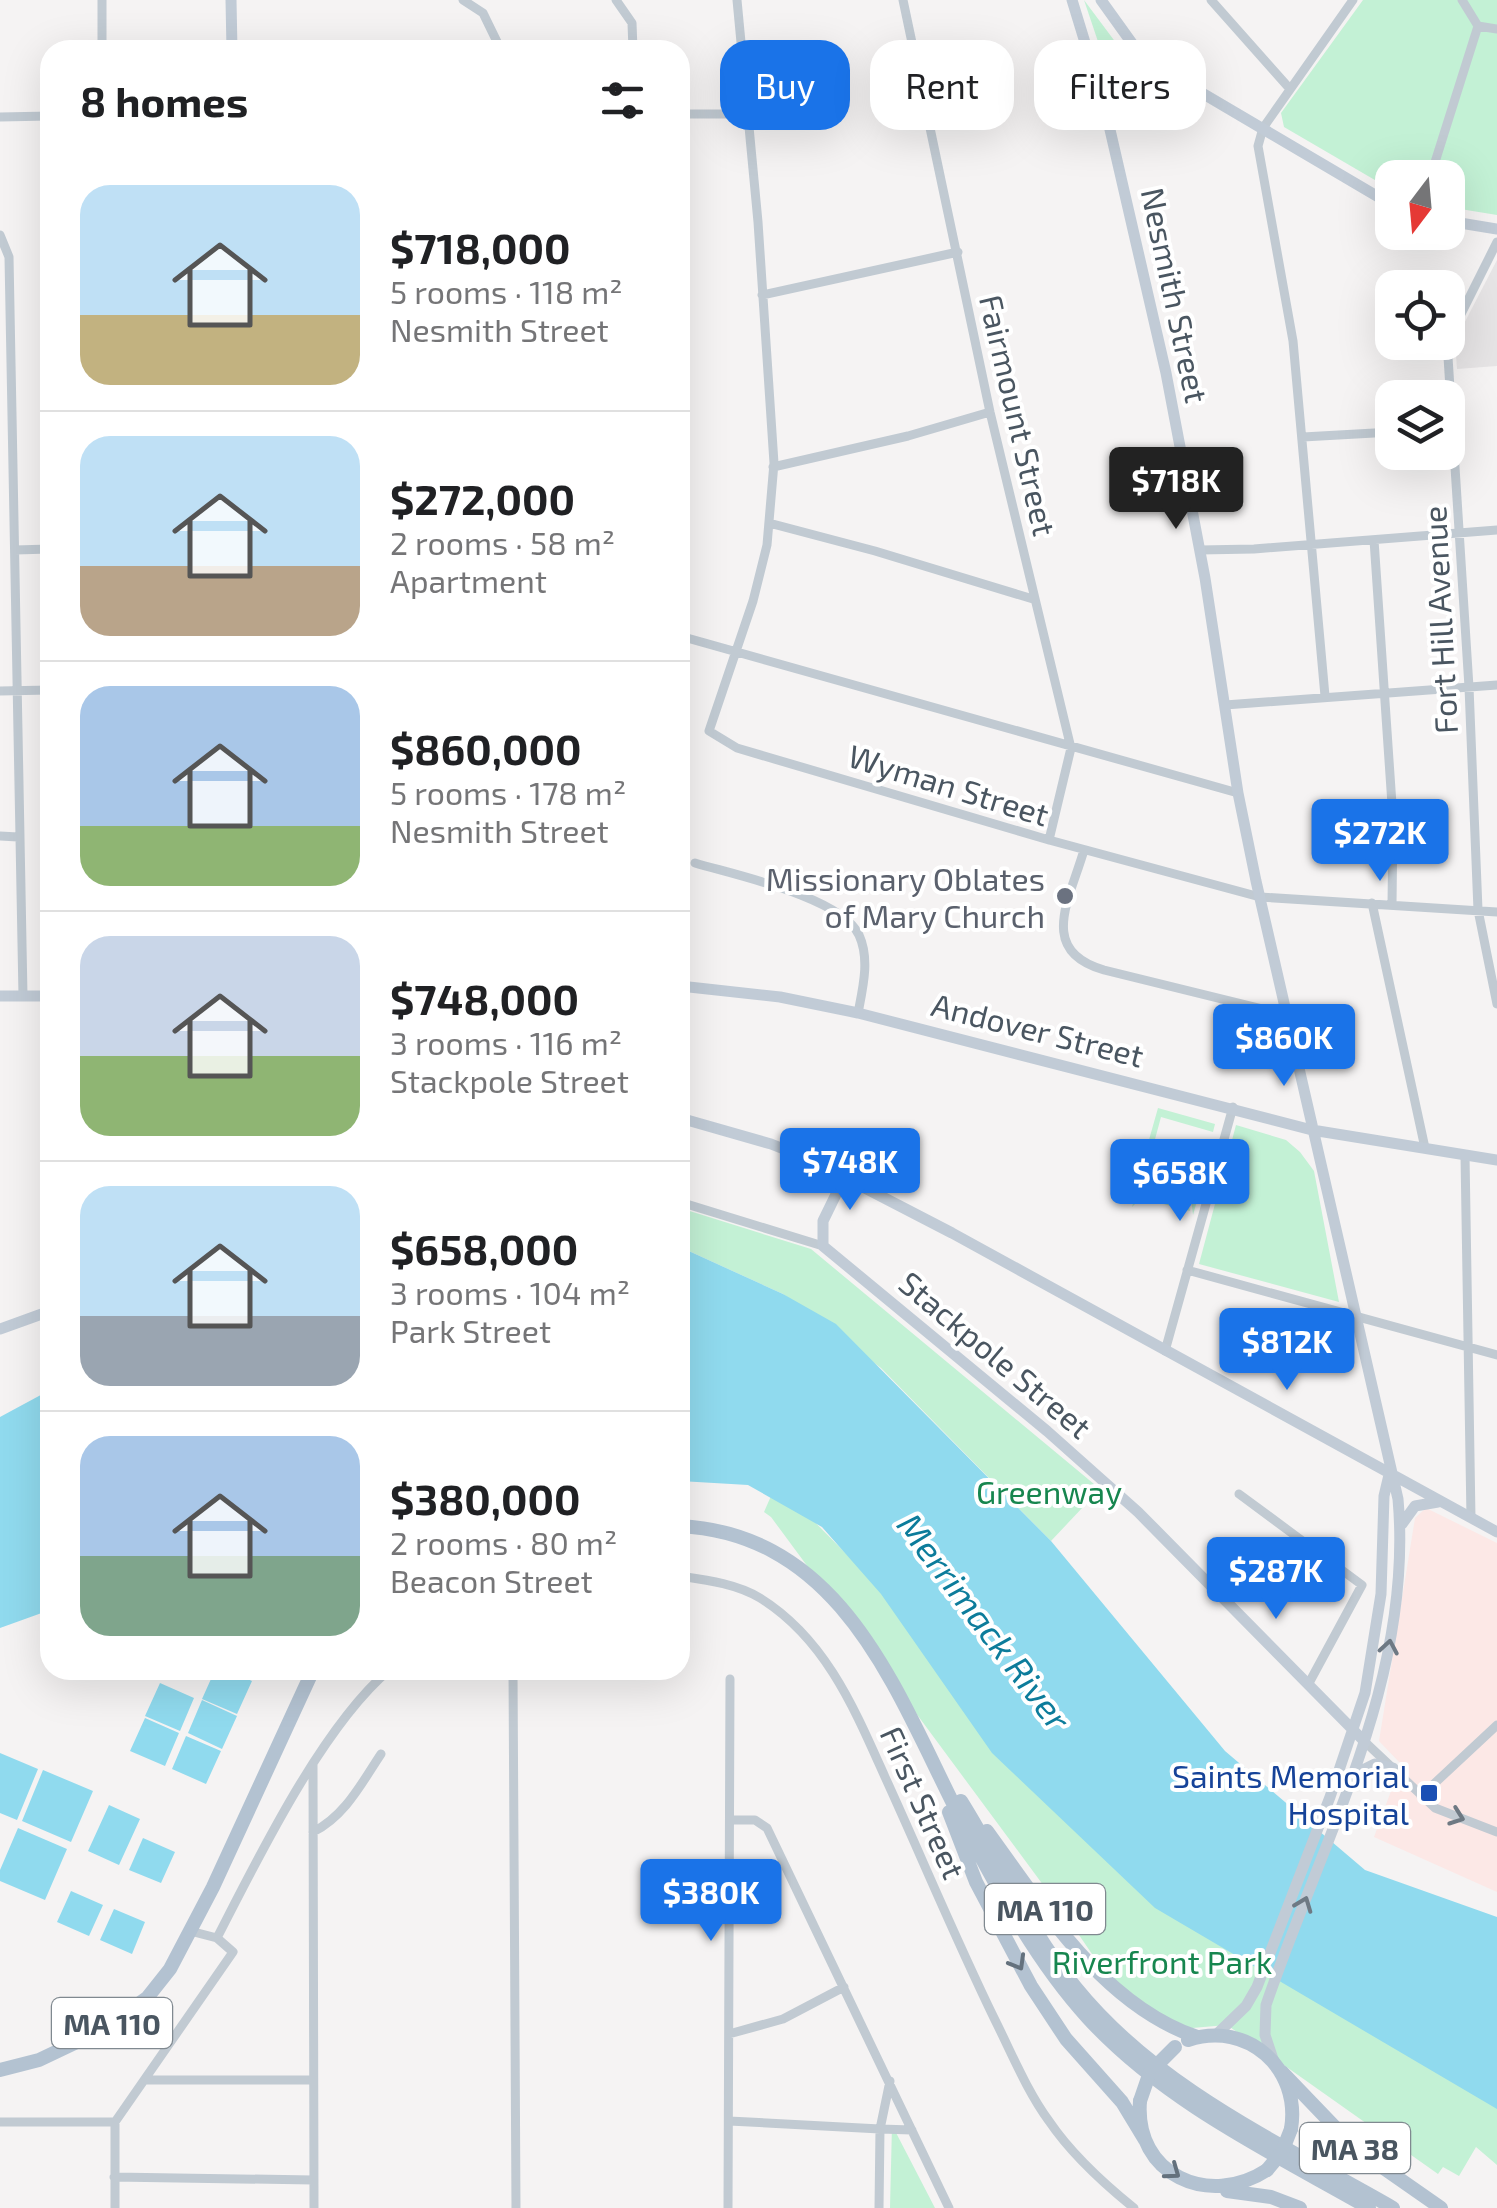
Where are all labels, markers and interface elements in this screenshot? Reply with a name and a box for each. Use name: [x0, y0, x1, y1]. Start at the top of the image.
chip: Buy: [720, 40, 850, 130]
chip: Rent: [870, 40, 1014, 130]
chip: Filters: [1034, 40, 1206, 130]
icon: filters: [595, 73, 650, 128]
text: 8 homes: [80, 75, 248, 125]
north arrow: [1375, 160, 1465, 250]
map controls: [1375, 160, 1465, 470]
street label: Nesmith Street: [1135, 184, 1217, 406]
text: $718,000: [390, 222, 571, 272]
icon: home: [160, 225, 280, 345]
button: locate: [1375, 270, 1465, 360]
text: 5 rooms · 118 m²: [390, 272, 622, 310]
street label: Fairmount Street: [973, 291, 1065, 539]
text: Nesmith Street: [390, 310, 609, 348]
button: layers: [1375, 380, 1465, 470]
pin: $718K: [1106, 447, 1246, 532]
text: $718K: [1131, 460, 1221, 498]
text: $272,000: [390, 473, 575, 523]
icon: home: [160, 476, 280, 596]
street label: Fort Hill Avenue: [1414, 505, 1464, 735]
text: 2 rooms · 58 m²: [390, 523, 615, 561]
text: Apartment: [390, 561, 547, 599]
text: $860,000: [390, 723, 581, 773]
icon: home: [160, 726, 280, 846]
street label: Wyman Street: [844, 735, 1054, 833]
text: 5 rooms · 178 m²: [390, 773, 626, 811]
pin: $272K: [1310, 799, 1450, 884]
text: Nesmith Street: [390, 811, 609, 849]
text: $272K: [1334, 812, 1426, 850]
place label: Missionary Oblates of Mary Church: [766, 859, 1045, 934]
marker: Missionary Oblates of Mary Church: [1054, 885, 1076, 907]
text: $748,000: [390, 973, 579, 1023]
icon: home: [160, 976, 280, 1096]
street label: Andover Street: [928, 984, 1148, 1074]
pin: $860K: [1214, 1004, 1354, 1089]
text: $860K: [1235, 1017, 1333, 1055]
text: 3 rooms · 116 m²: [390, 1023, 622, 1061]
text: Stackpole Street: [390, 1061, 629, 1099]
pin: $748K: [780, 1128, 920, 1213]
pin: $658K: [1110, 1139, 1250, 1224]
text: $748K: [802, 1141, 898, 1179]
text: $658K: [1132, 1152, 1228, 1190]
text: $658,000: [390, 1223, 578, 1273]
icon: home: [160, 1226, 280, 1346]
street label: Stackpole Street: [892, 1263, 1100, 1445]
text: 3 rooms · 104 m²: [390, 1273, 630, 1311]
pin: $812K: [1217, 1308, 1357, 1393]
text: Park Street: [390, 1311, 551, 1349]
text: $812K: [1241, 1321, 1333, 1359]
park label: Greenway: [976, 1472, 1122, 1510]
text: $380,000: [390, 1473, 581, 1523]
icon: home: [160, 1476, 280, 1596]
water label: Merrimack River: [890, 1504, 1081, 1739]
text: 2 rooms · 80 m²: [390, 1523, 617, 1561]
pin: $287K: [1206, 1537, 1346, 1622]
text: $287K: [1229, 1550, 1323, 1588]
text: Beacon Street: [390, 1561, 593, 1599]
one-way arrow: [1378, 1639, 1399, 1655]
street label: First Street: [874, 1720, 974, 1884]
place label: Saints Memorial Hospital: [1172, 1756, 1409, 1831]
marker: Saints Memorial Hospital: [1418, 1782, 1440, 1804]
one-way arrow: [1448, 1805, 1465, 1826]
pin: $380K: [641, 1859, 781, 1944]
text: $380K: [662, 1872, 760, 1910]
road number: MA 110: [985, 1884, 1105, 1934]
one-way arrow: [1292, 1896, 1313, 1913]
park label: Riverfront Park: [1052, 1942, 1272, 1980]
one-way arrow: [1005, 1953, 1025, 1971]
road number: MA 110: [52, 1998, 172, 2048]
road number: MA 38: [1300, 2123, 1410, 2173]
one-way arrow: [1162, 2160, 1180, 2178]

